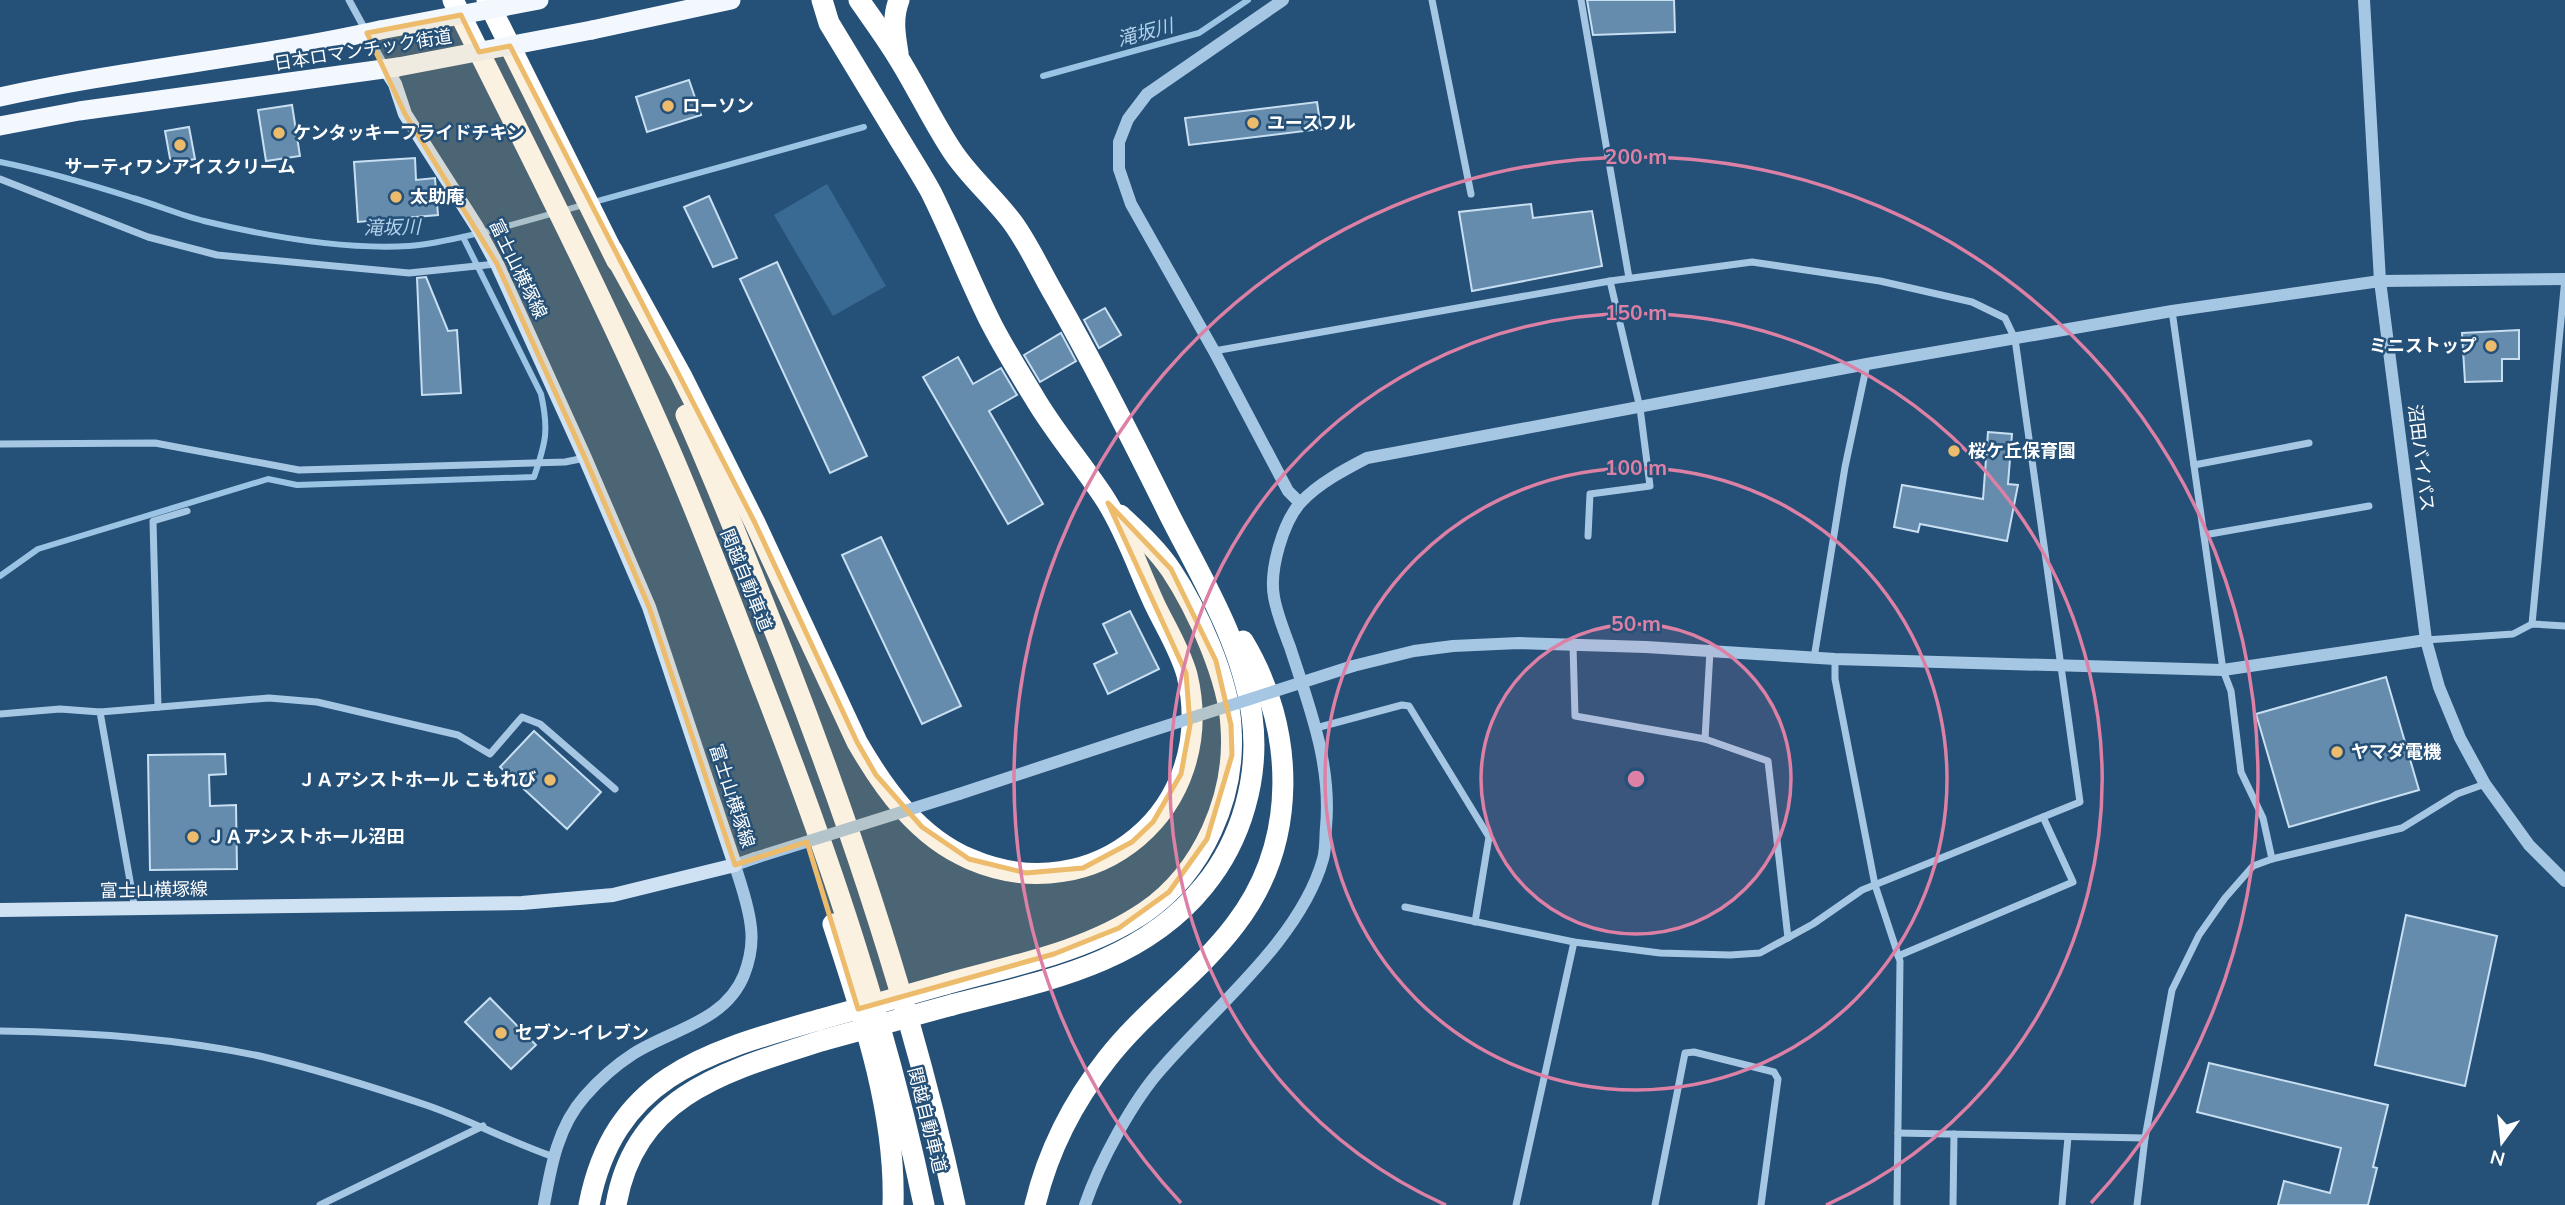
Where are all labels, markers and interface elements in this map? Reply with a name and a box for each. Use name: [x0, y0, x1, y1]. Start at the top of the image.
water label: 滝坂川: [1114, 13, 1178, 51]
street label: 日本ロマンチック街道: [272, 24, 454, 75]
place label: ローソン: [682, 94, 754, 117]
marker: ローソン: [660, 98, 676, 114]
place label: ユースフル: [1267, 111, 1356, 134]
marker: ユースフル: [1245, 115, 1261, 131]
place label: ケンタッキーフライドチキン: [293, 121, 525, 144]
marker: ケンタッキーフライドチキン: [271, 125, 287, 141]
marker: サーティワンアイスクリーム: [172, 137, 188, 153]
text: 200 m: [1605, 143, 1667, 169]
place label: サーティワンアイスクリーム: [65, 155, 295, 178]
place label: 太助庵: [410, 185, 464, 208]
marker: 太助庵: [388, 189, 404, 205]
water label: 滝坂川: [363, 214, 423, 239]
street label: 富士山横塚線: [484, 215, 552, 322]
text: 150 m: [1605, 299, 1667, 325]
place label: ミニストップ: [2369, 334, 2477, 357]
marker: ミニストップ: [2483, 338, 2499, 354]
street label: 沼田バイパス: [2404, 403, 2439, 513]
place label: 桜ケ丘保育園: [1968, 439, 2076, 462]
marker: 桜ケ丘保育園: [1946, 443, 1962, 459]
text: 100 m: [1605, 454, 1667, 480]
street label: 関越自動車道: [716, 525, 777, 634]
text: 50 m: [1611, 610, 1661, 636]
place label: ヤマダ電機: [2351, 740, 2442, 763]
street label: 富士山横塚線: [705, 741, 760, 851]
marker: ヤマダ電機: [2329, 744, 2345, 760]
centre of rings: [1624, 767, 1648, 791]
place label: ＪＡアシストホール こもれび: [298, 768, 536, 791]
marker: ＪＡアシストホール こもれび: [542, 772, 558, 788]
place label: ＪＡアシストホール沼田: [207, 825, 404, 848]
marker: ＪＡアシストホール沼田: [185, 829, 201, 845]
street label: 富士山横塚線: [100, 877, 208, 902]
place label: セブン-イレブン: [515, 1021, 649, 1044]
marker: セブン-イレブン: [493, 1025, 509, 1041]
street label: 関越自動車道: [903, 1065, 952, 1175]
north arrow: [2467, 1107, 2537, 1177]
text: N: [2488, 1145, 2508, 1172]

